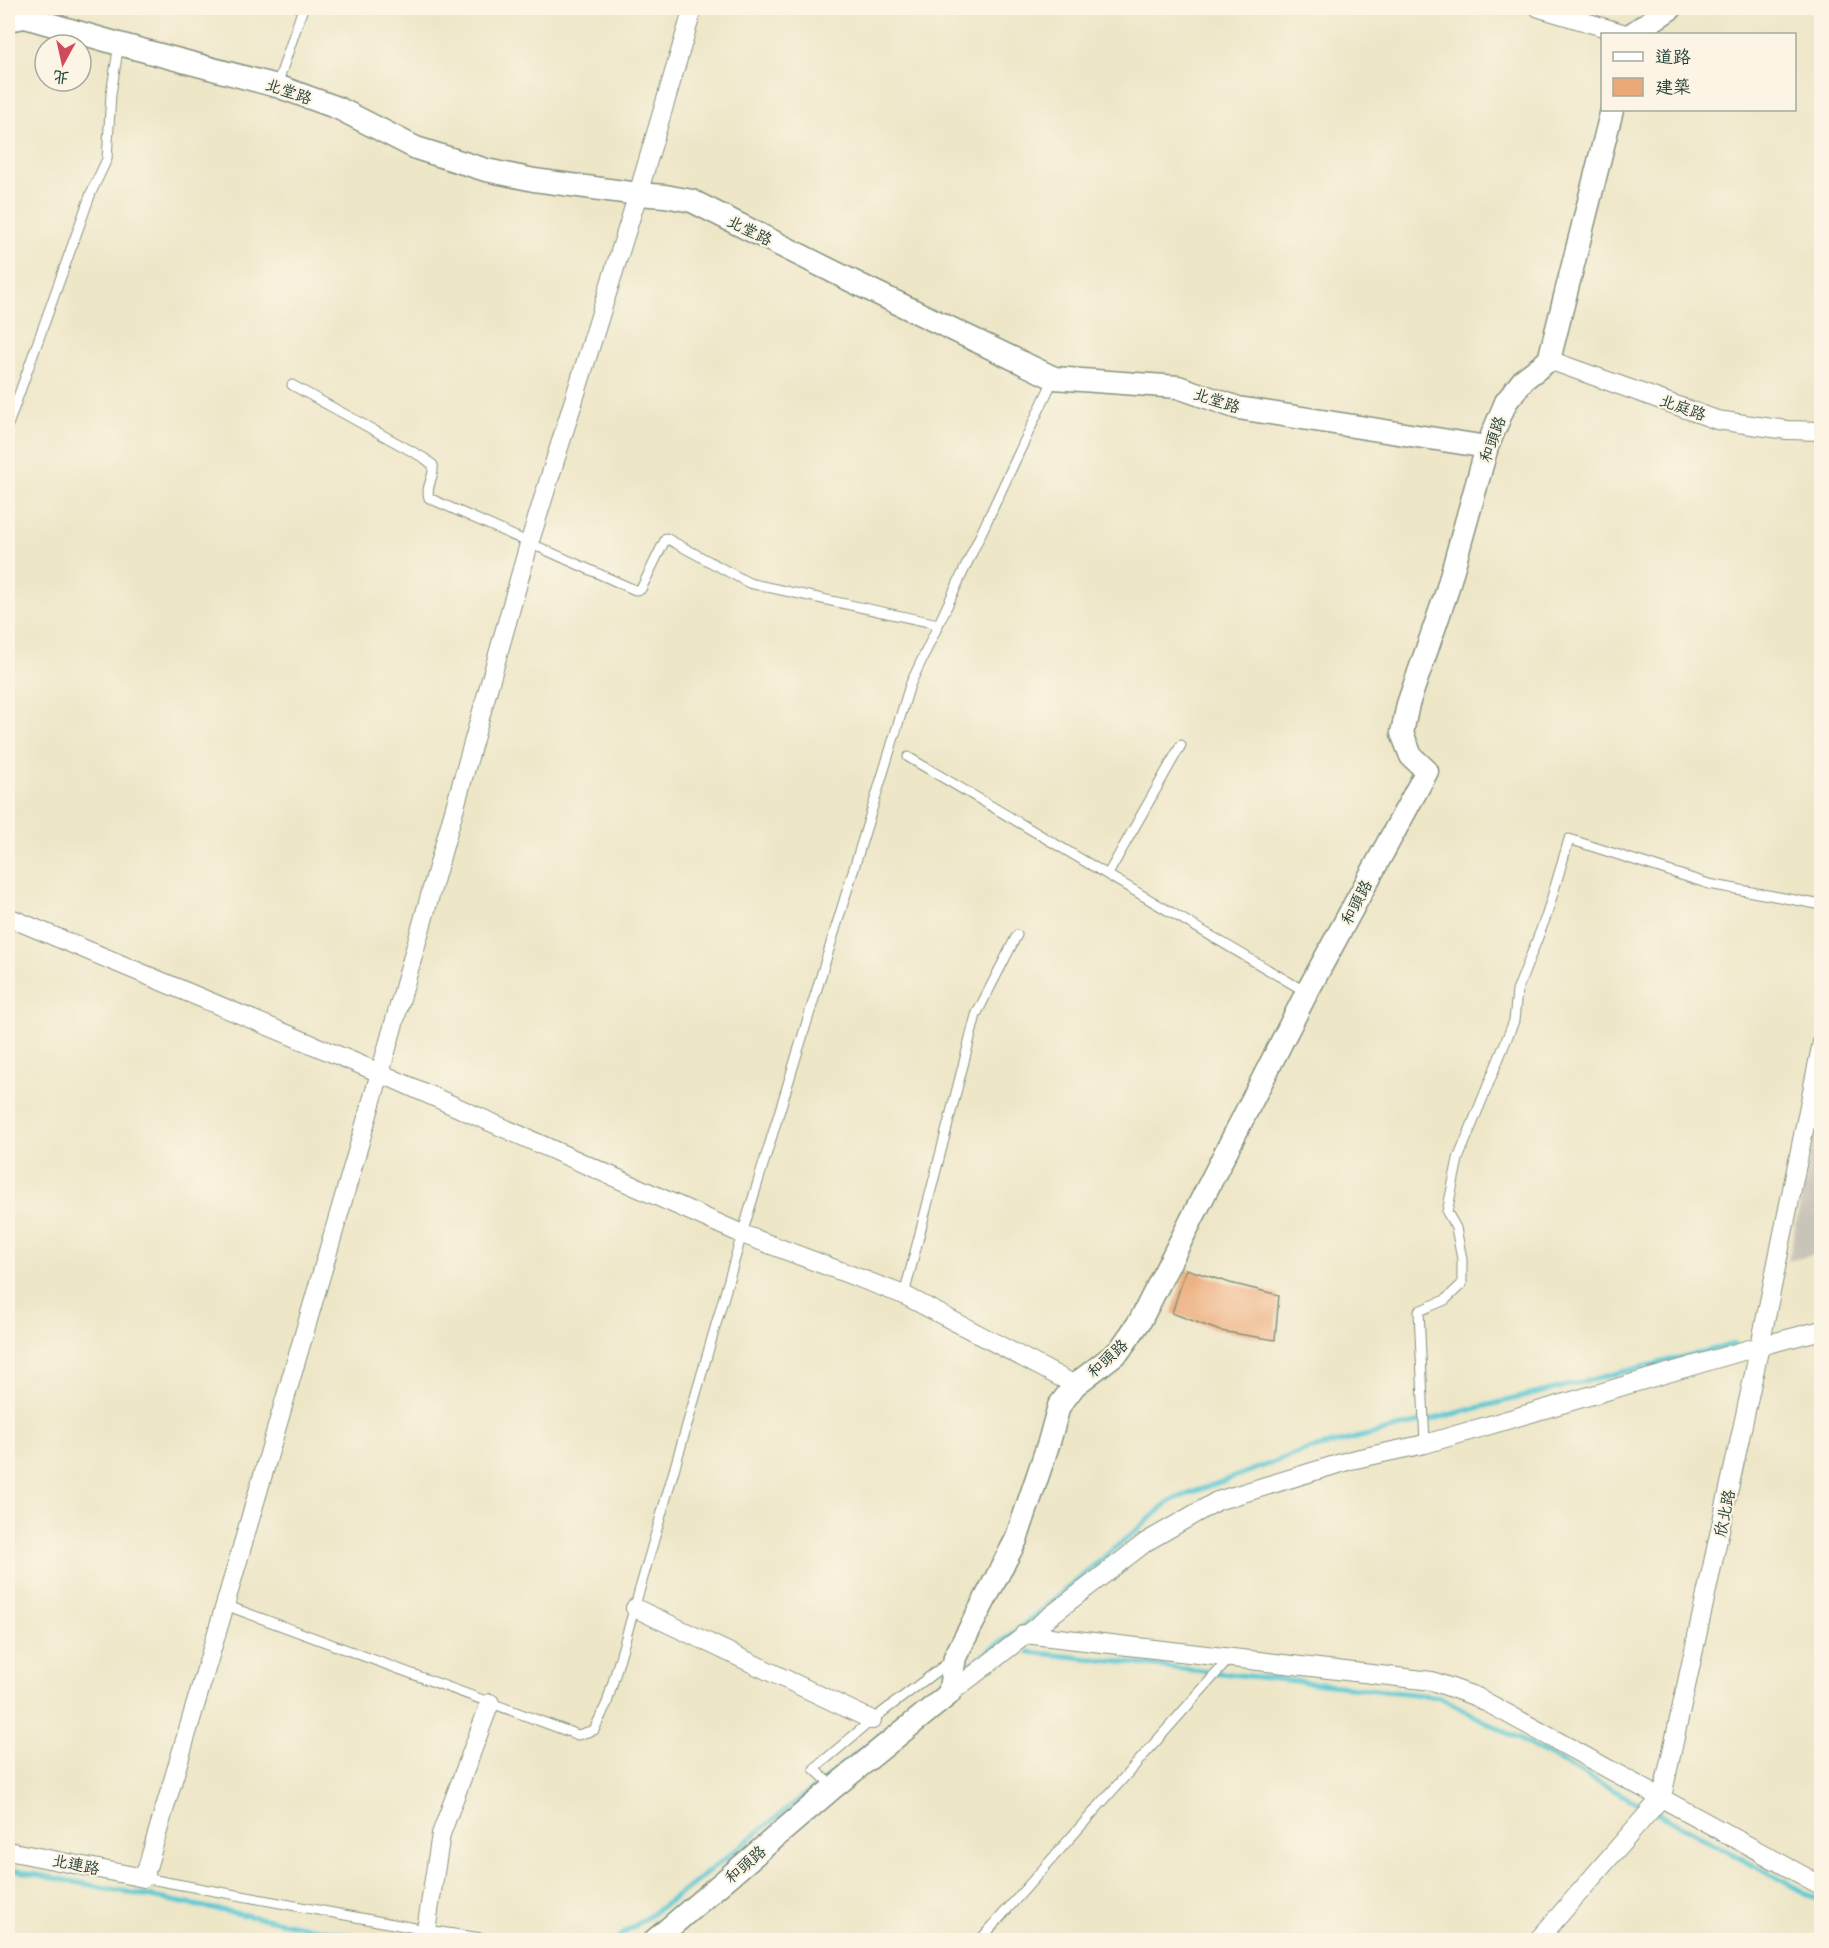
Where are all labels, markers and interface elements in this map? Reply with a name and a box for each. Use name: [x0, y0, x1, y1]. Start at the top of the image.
north arrow: [33, 33, 93, 93]
legend: [1601, 33, 1796, 111]
text: 道路: [1655, 45, 1691, 69]
text: 北: [52, 66, 70, 89]
street label: 北堂路: [263, 74, 315, 109]
text: 建築: [1655, 75, 1691, 99]
street label: 北堂路: [724, 210, 776, 250]
street label: 北堂路: [1191, 383, 1243, 418]
street label: 北庭路: [1657, 389, 1709, 426]
street label: 和頭路: [1474, 413, 1511, 465]
street label: 和頭路: [1336, 876, 1377, 928]
street label: 和頭路: [1082, 1335, 1132, 1382]
street label: 欣北路: [1709, 1487, 1740, 1539]
street label: 和頭路: [720, 1841, 770, 1888]
street label: 北連路: [50, 1850, 101, 1879]

